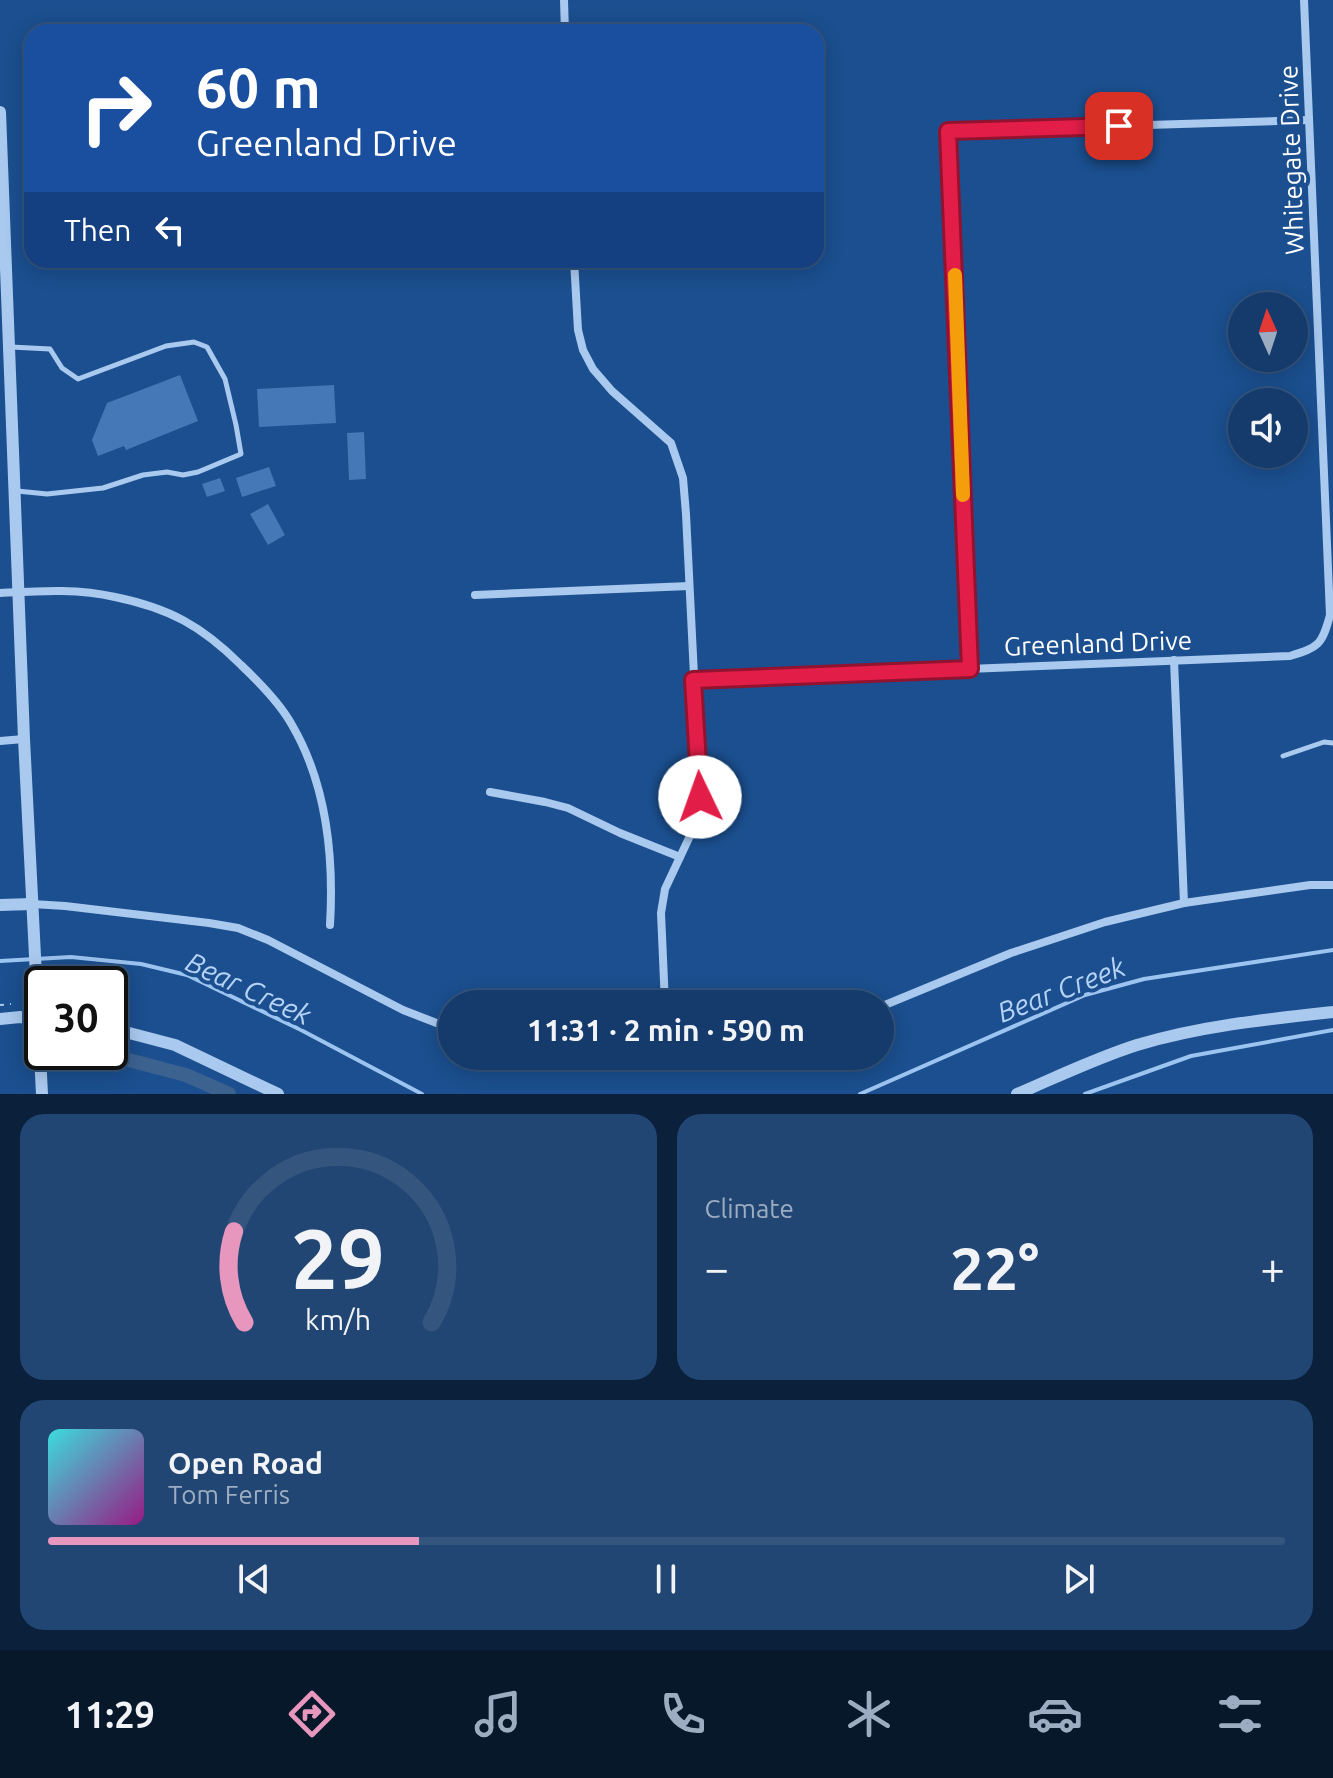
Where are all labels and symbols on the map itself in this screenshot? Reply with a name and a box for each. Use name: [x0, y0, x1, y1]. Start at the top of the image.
street label: Whitegate Drive: [1273, 65, 1309, 255]
pin: [1085, 92, 1153, 160]
north arrow: [1228, 292, 1308, 372]
street label: Greenland Drive: [1003, 625, 1193, 661]
position arrow: [658, 755, 742, 839]
water label: Bear Creek: [182, 946, 317, 1031]
water label: Bear Creek: [993, 950, 1130, 1028]
speed limit sign: 30: [24, 966, 128, 1070]

